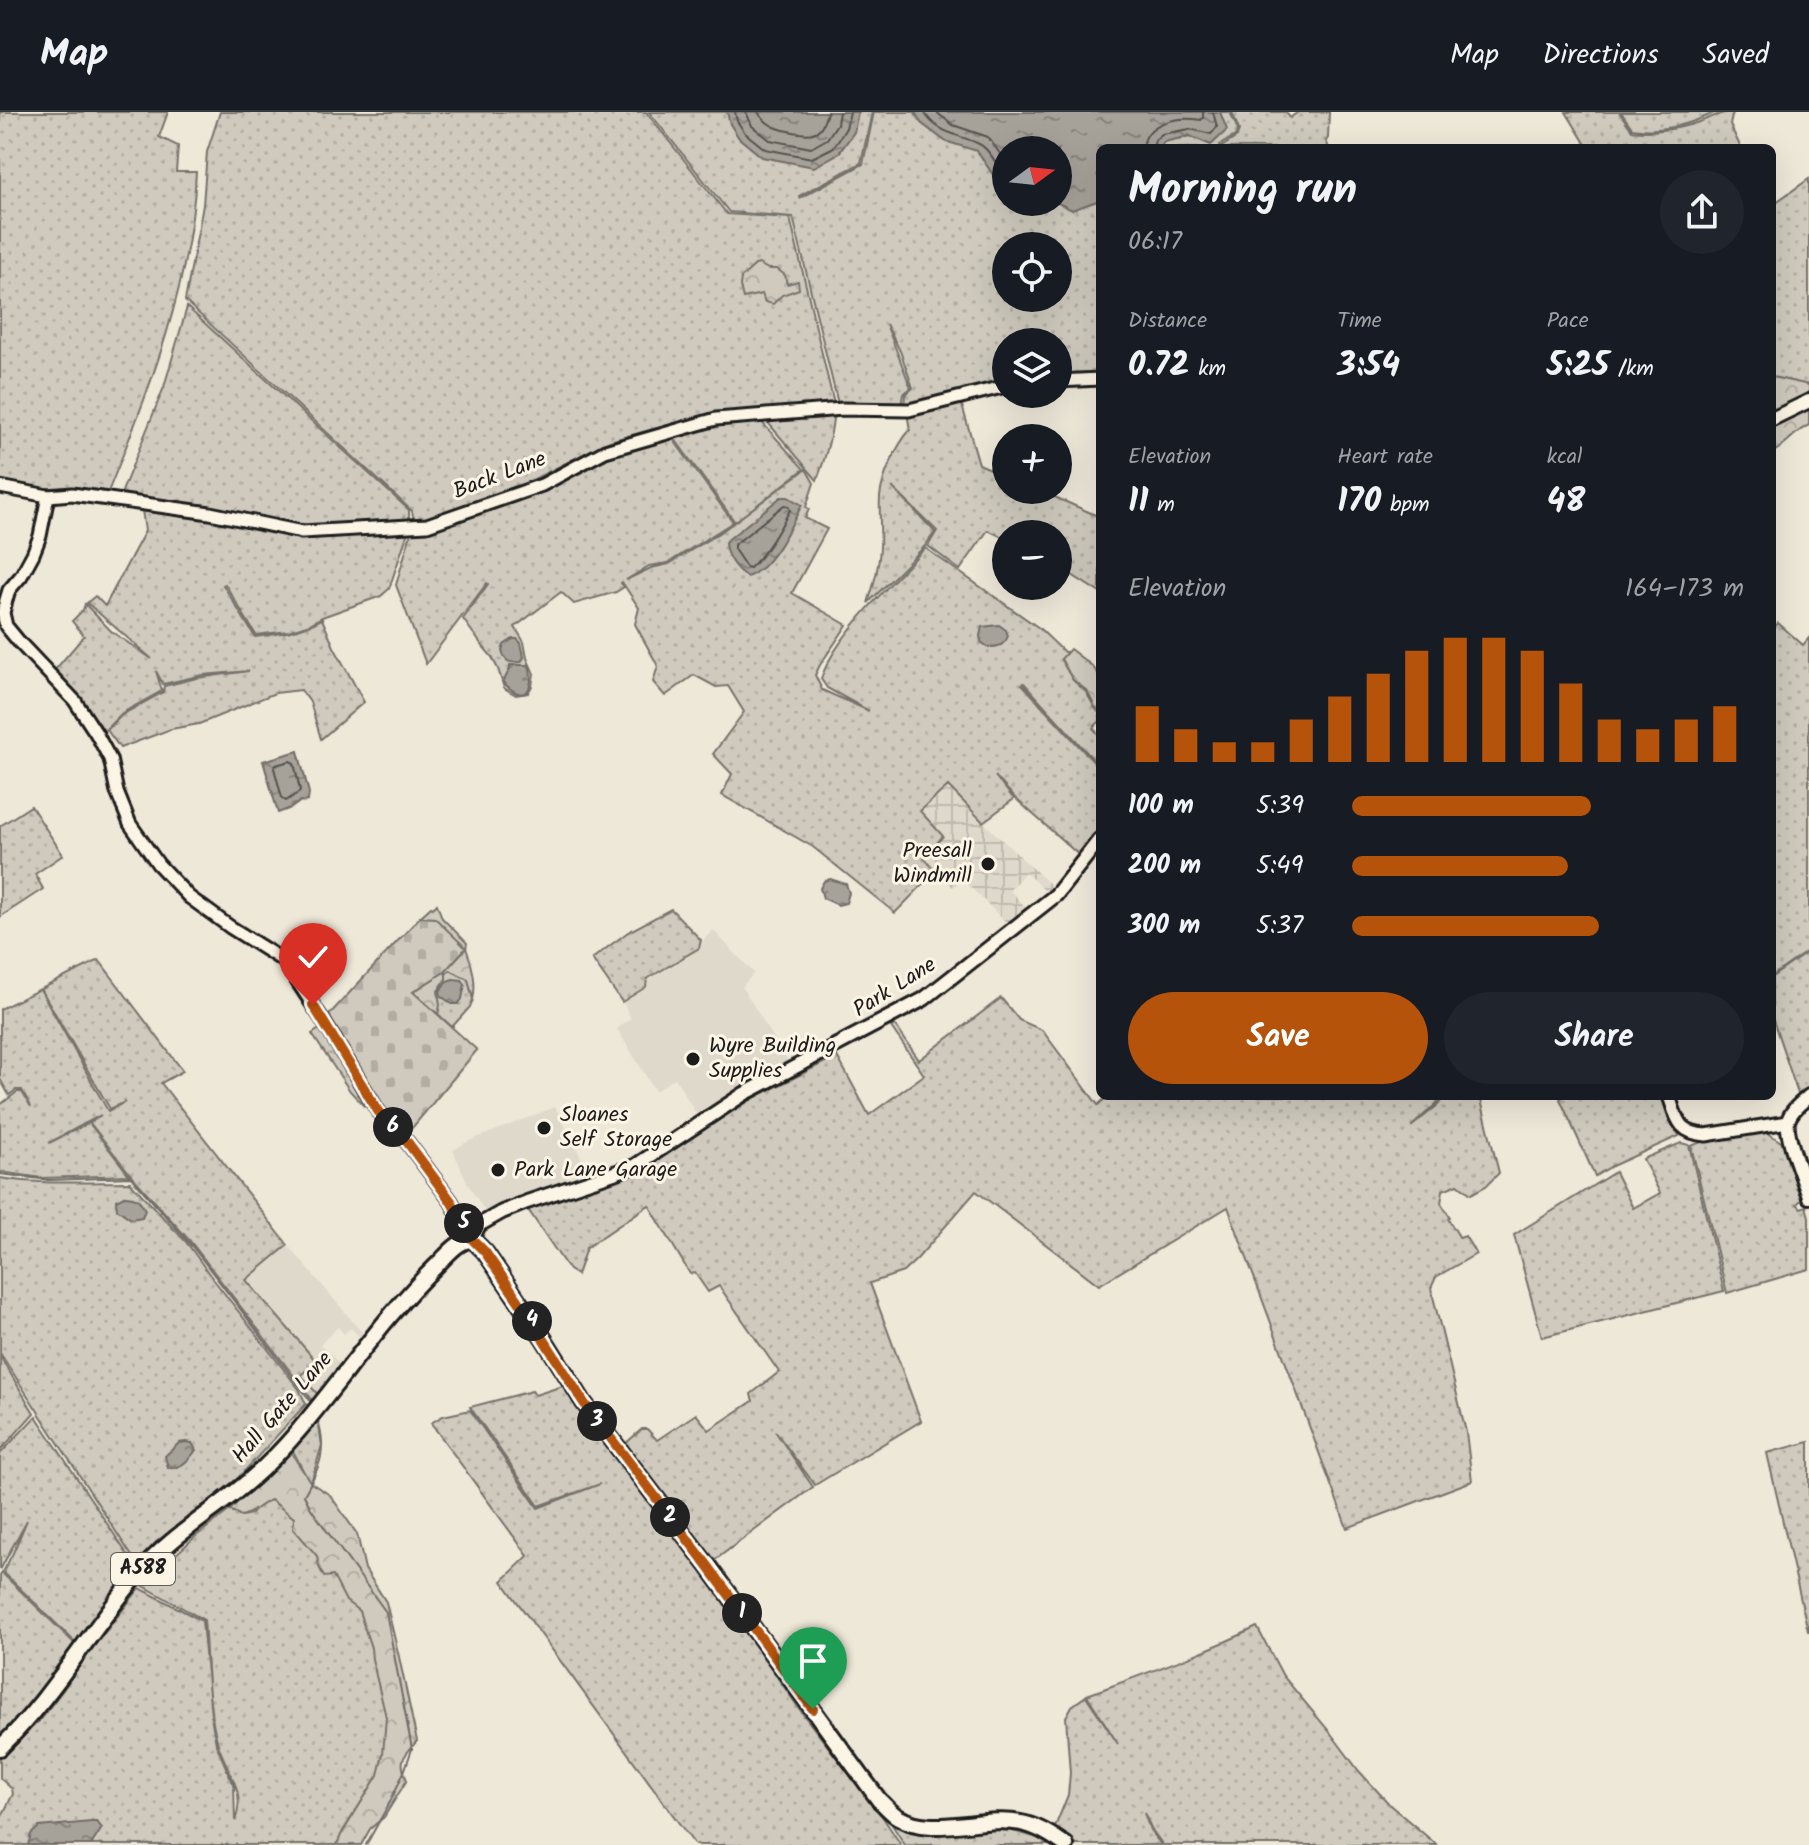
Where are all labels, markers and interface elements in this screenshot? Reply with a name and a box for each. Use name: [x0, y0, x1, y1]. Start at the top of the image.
text: Map: [40, 25, 109, 85]
text: Map: [1450, 33, 1499, 78]
text: Directions: [1543, 33, 1659, 78]
text: Saved: [1703, 33, 1769, 78]
north arrow: [992, 136, 1072, 216]
map controls: [992, 136, 1072, 600]
text: Morning run: [1128, 156, 1357, 226]
button: share: [1660, 170, 1744, 254]
text: 06:17: [1128, 221, 1182, 263]
button: locate: [992, 232, 1072, 312]
text: Distance: [1128, 304, 1207, 339]
text: Time: [1337, 304, 1382, 339]
text: Pace: [1547, 304, 1589, 339]
button: layers: [992, 328, 1072, 408]
text: 0.72: [1128, 339, 1189, 393]
text: 3:54: [1337, 339, 1400, 393]
text: 5:25: [1547, 339, 1609, 393]
text: km: [1189, 352, 1226, 387]
text: /km: [1609, 352, 1654, 387]
button: +: [992, 424, 1072, 504]
text: Elevation: [1128, 440, 1211, 475]
text: Heart rate: [1337, 440, 1433, 475]
text: kcal: [1547, 440, 1582, 475]
street label: Back Lane: [448, 442, 552, 510]
text: 11: [1128, 475, 1149, 529]
text: 170: [1337, 475, 1381, 529]
text: 48: [1547, 475, 1585, 529]
text: m: [1149, 488, 1175, 523]
text: bpm: [1381, 488, 1430, 523]
button: −: [992, 520, 1072, 600]
text: Elevation: [1128, 568, 1226, 610]
text: 164–173 m: [1625, 568, 1744, 610]
text: 100 m: [1128, 785, 1194, 827]
text: 5:39: [1256, 785, 1304, 827]
place label: Preesall Windmill: [893, 834, 973, 894]
text: 200 m: [1128, 845, 1201, 887]
text: 5:49: [1256, 845, 1303, 887]
marker: Preesall Windmill: [979, 855, 997, 873]
text: 300 m: [1128, 905, 1200, 947]
text: 5:37: [1256, 905, 1303, 947]
pin: [279, 923, 347, 1005]
icon: check: [291, 935, 335, 979]
street label: Park Lane: [846, 949, 944, 1027]
button: Save: [1128, 992, 1428, 1084]
button: Share: [1444, 992, 1744, 1084]
place label: Wyre Building Supplies: [709, 1029, 836, 1089]
marker: Wyre Building Supplies: [684, 1050, 702, 1068]
place label: Sloanes Self Storage: [560, 1098, 672, 1158]
pin: 6: [373, 1107, 413, 1147]
text: 6: [387, 1109, 399, 1144]
marker: Sloanes Self Storage: [535, 1119, 553, 1137]
place label: Park Lane Garage: [514, 1153, 677, 1188]
marker: Park Lane Garage: [489, 1161, 507, 1179]
pin: 5: [444, 1203, 484, 1243]
text: 5: [458, 1205, 470, 1240]
pin: 4: [512, 1301, 552, 1341]
text: 4: [526, 1303, 538, 1338]
street label: Hall Gate Lane: [224, 1344, 342, 1472]
pin: 3: [577, 1401, 617, 1441]
text: 3: [591, 1403, 603, 1438]
pin: 2: [650, 1497, 690, 1537]
text: 2: [664, 1499, 676, 1534]
road number: A588: [111, 1553, 175, 1585]
pin: 1: [722, 1593, 762, 1633]
text: 1: [739, 1595, 745, 1630]
pin: [779, 1627, 847, 1709]
icon: arrive: [791, 1639, 835, 1683]

